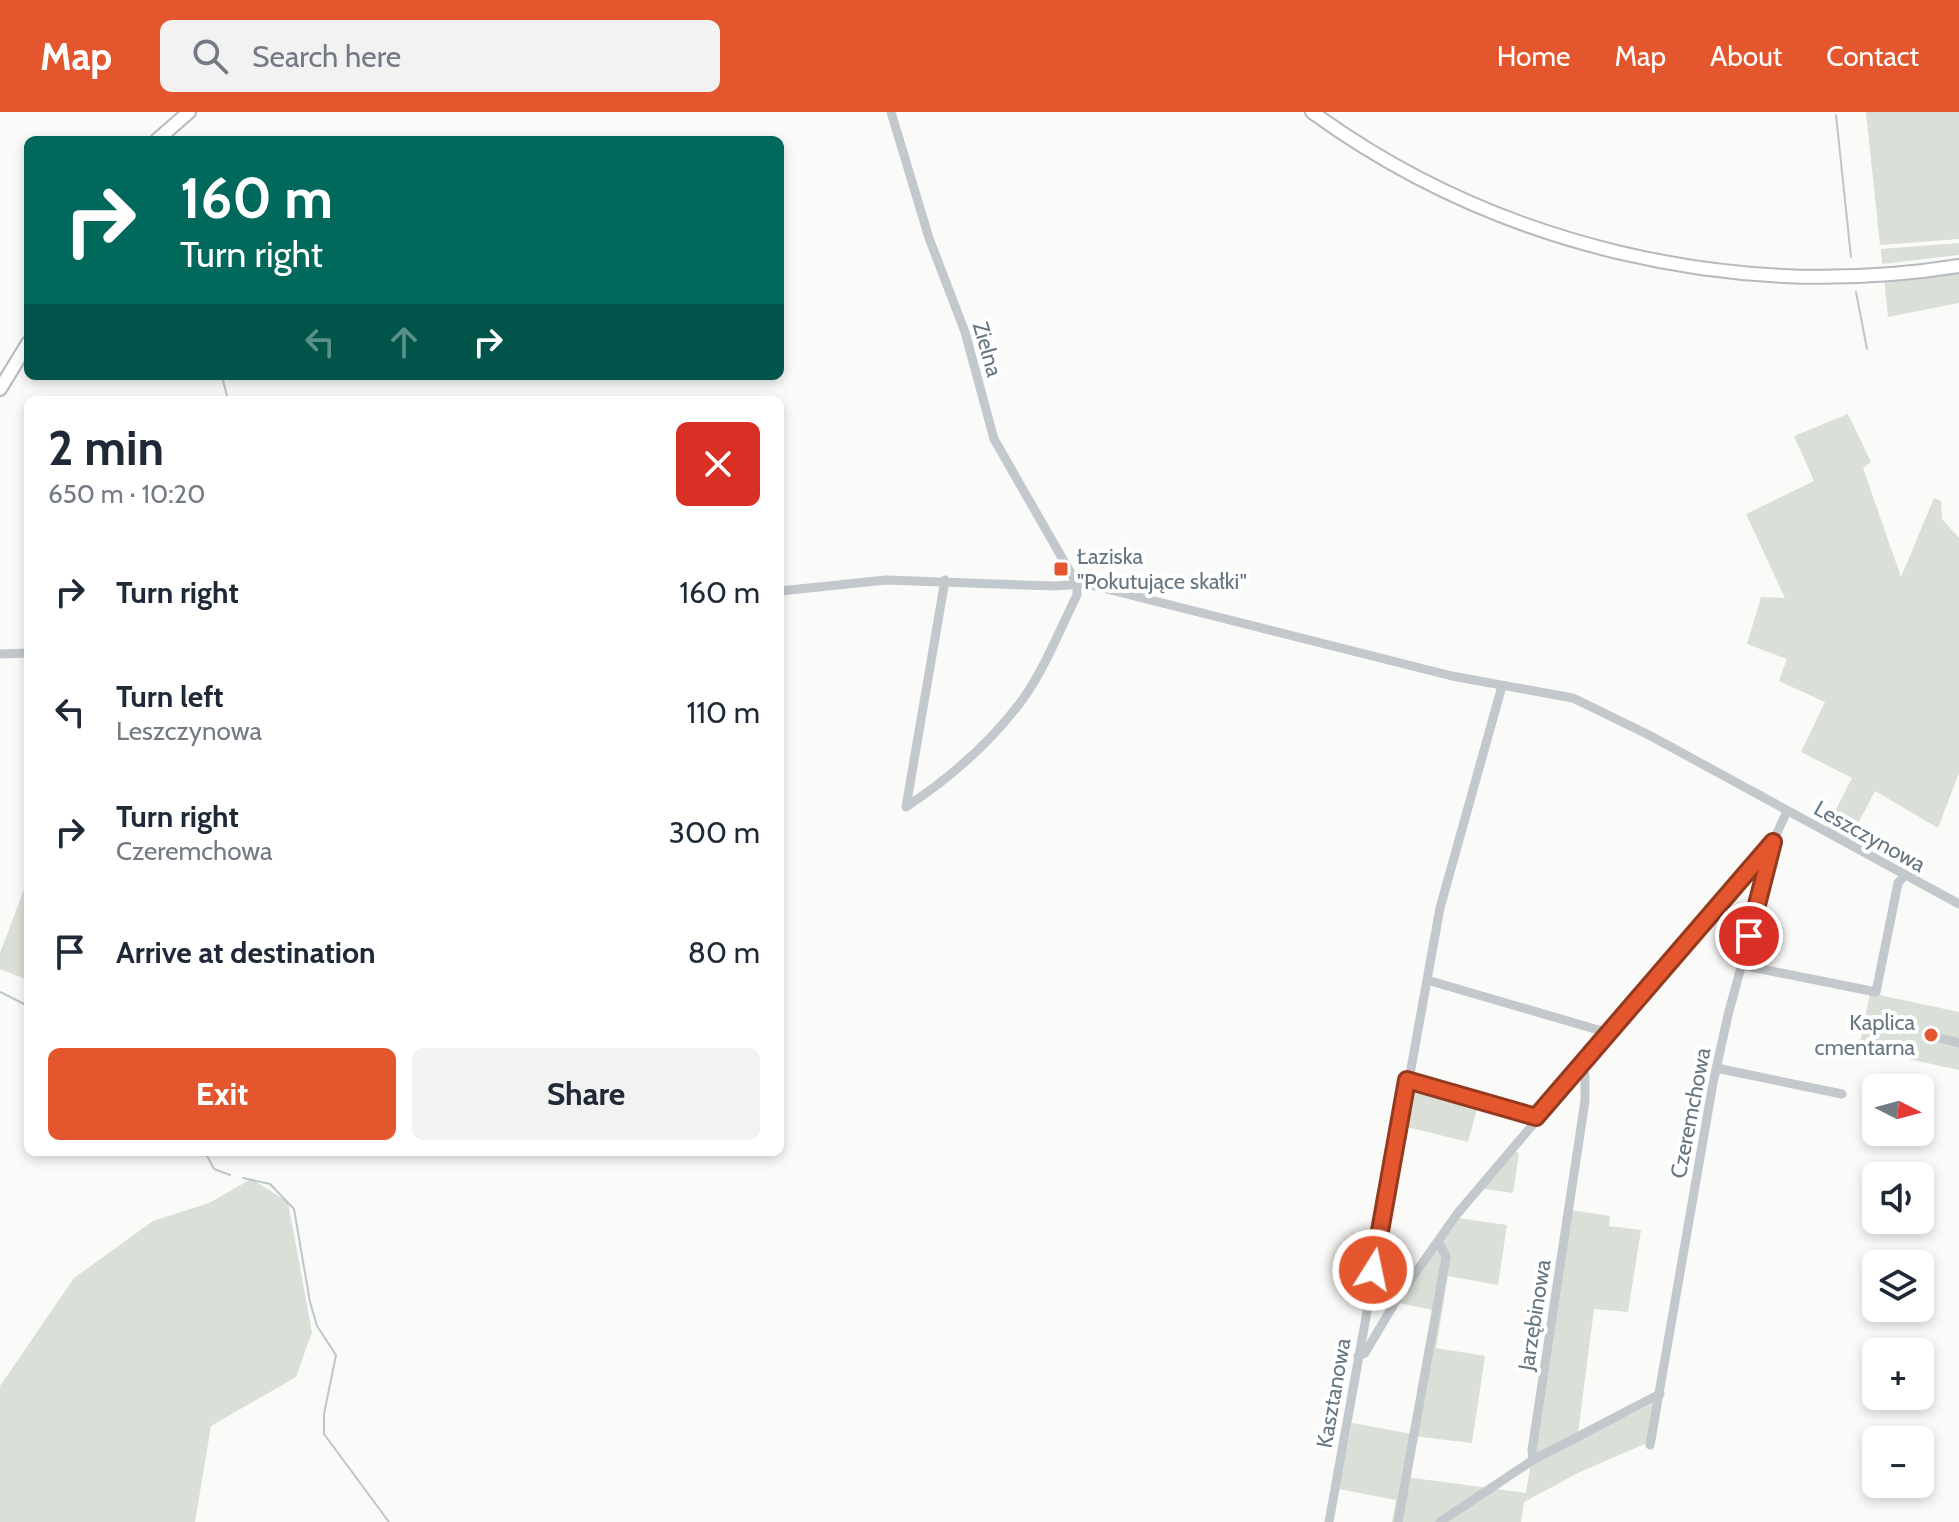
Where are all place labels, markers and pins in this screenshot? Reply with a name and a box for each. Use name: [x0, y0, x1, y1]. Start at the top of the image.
place label: Łaziska "Pokutujące skałki": [1077, 543, 1247, 595]
marker: Łaziska "Pokutujące skałki": [1052, 560, 1070, 578]
pin: [1715, 902, 1783, 970]
place label: Kaplica cmentarna: [1815, 1009, 1915, 1061]
marker: Kaplica cmentarna: [1922, 1026, 1940, 1044]

